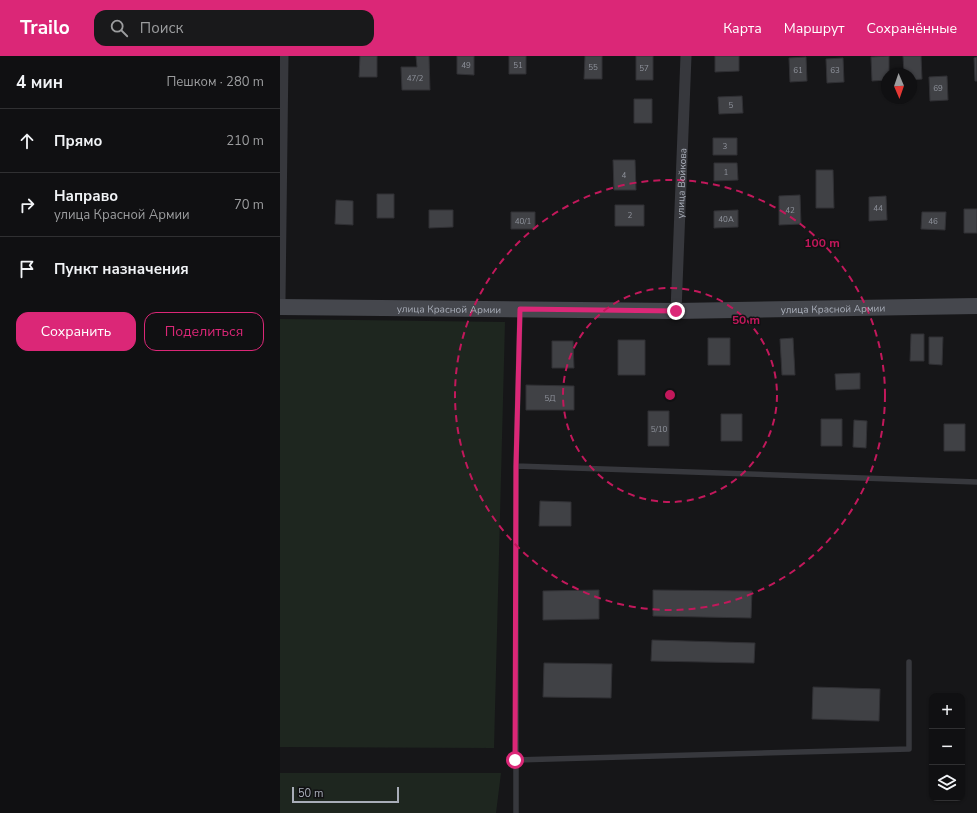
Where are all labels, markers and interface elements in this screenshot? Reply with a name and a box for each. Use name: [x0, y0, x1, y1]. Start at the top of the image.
search box: [94, 10, 374, 46]
text: Trailo: [20, 15, 70, 41]
icon: search: [108, 17, 130, 39]
text: Поиск: [140, 18, 183, 38]
text: Карта: [723, 19, 762, 38]
text: Маршрут: [784, 19, 845, 38]
text: Сохранённые: [867, 19, 957, 38]
house number: 49: [461, 60, 471, 71]
house number: 51: [513, 60, 523, 71]
house number: 55: [588, 62, 598, 73]
house number: 57: [639, 63, 649, 74]
house number: 61: [793, 65, 803, 76]
house number: 63: [830, 65, 840, 76]
north arrow: [881, 68, 917, 104]
text: 4 мин: [16, 71, 63, 94]
text: Пешком · 280 m: [166, 73, 264, 91]
house number: 47/2: [407, 73, 424, 84]
house number: 69: [933, 83, 943, 94]
house number: 5: [729, 100, 734, 111]
icon: ahead: [16, 130, 38, 152]
text: Прямо: [54, 131, 102, 151]
text: 210 m: [226, 132, 264, 150]
house number: 3: [723, 141, 728, 152]
street label: улица Войкова: [674, 148, 690, 219]
house number: 1: [724, 167, 729, 178]
house number: 4: [622, 170, 627, 181]
text: Направо: [54, 186, 118, 206]
icon: right: [16, 194, 38, 216]
text: 70 m: [234, 196, 264, 214]
house number: 44: [873, 203, 883, 214]
house number: 42: [785, 205, 795, 216]
text: улица Красной Армии: [54, 206, 190, 224]
house number: 2: [628, 210, 633, 221]
house number: 40А: [718, 214, 734, 225]
house number: 40/1: [515, 216, 532, 227]
house number: 46: [928, 216, 938, 227]
text: 100 m: [804, 235, 840, 251]
icon: arrive: [16, 258, 38, 280]
text: Пункт назначения: [54, 259, 189, 279]
street label: улица Красной Армии: [397, 302, 501, 317]
route end: [667, 302, 685, 320]
street label: улица Красной Армии: [781, 302, 885, 317]
button: Сохранить: [16, 312, 136, 351]
button: Поделиться: [144, 312, 264, 351]
text: 50 m: [732, 312, 760, 328]
centre of rings: [663, 388, 677, 402]
house number: 5Д: [544, 393, 556, 404]
house number: 5/10: [651, 424, 668, 435]
map controls: [929, 693, 965, 801]
button: +: [929, 693, 965, 729]
button: −: [929, 729, 965, 765]
route start: [506, 751, 524, 769]
button: layers: [929, 765, 965, 801]
scale bar: [292, 785, 399, 804]
text: 50 m: [298, 786, 323, 801]

